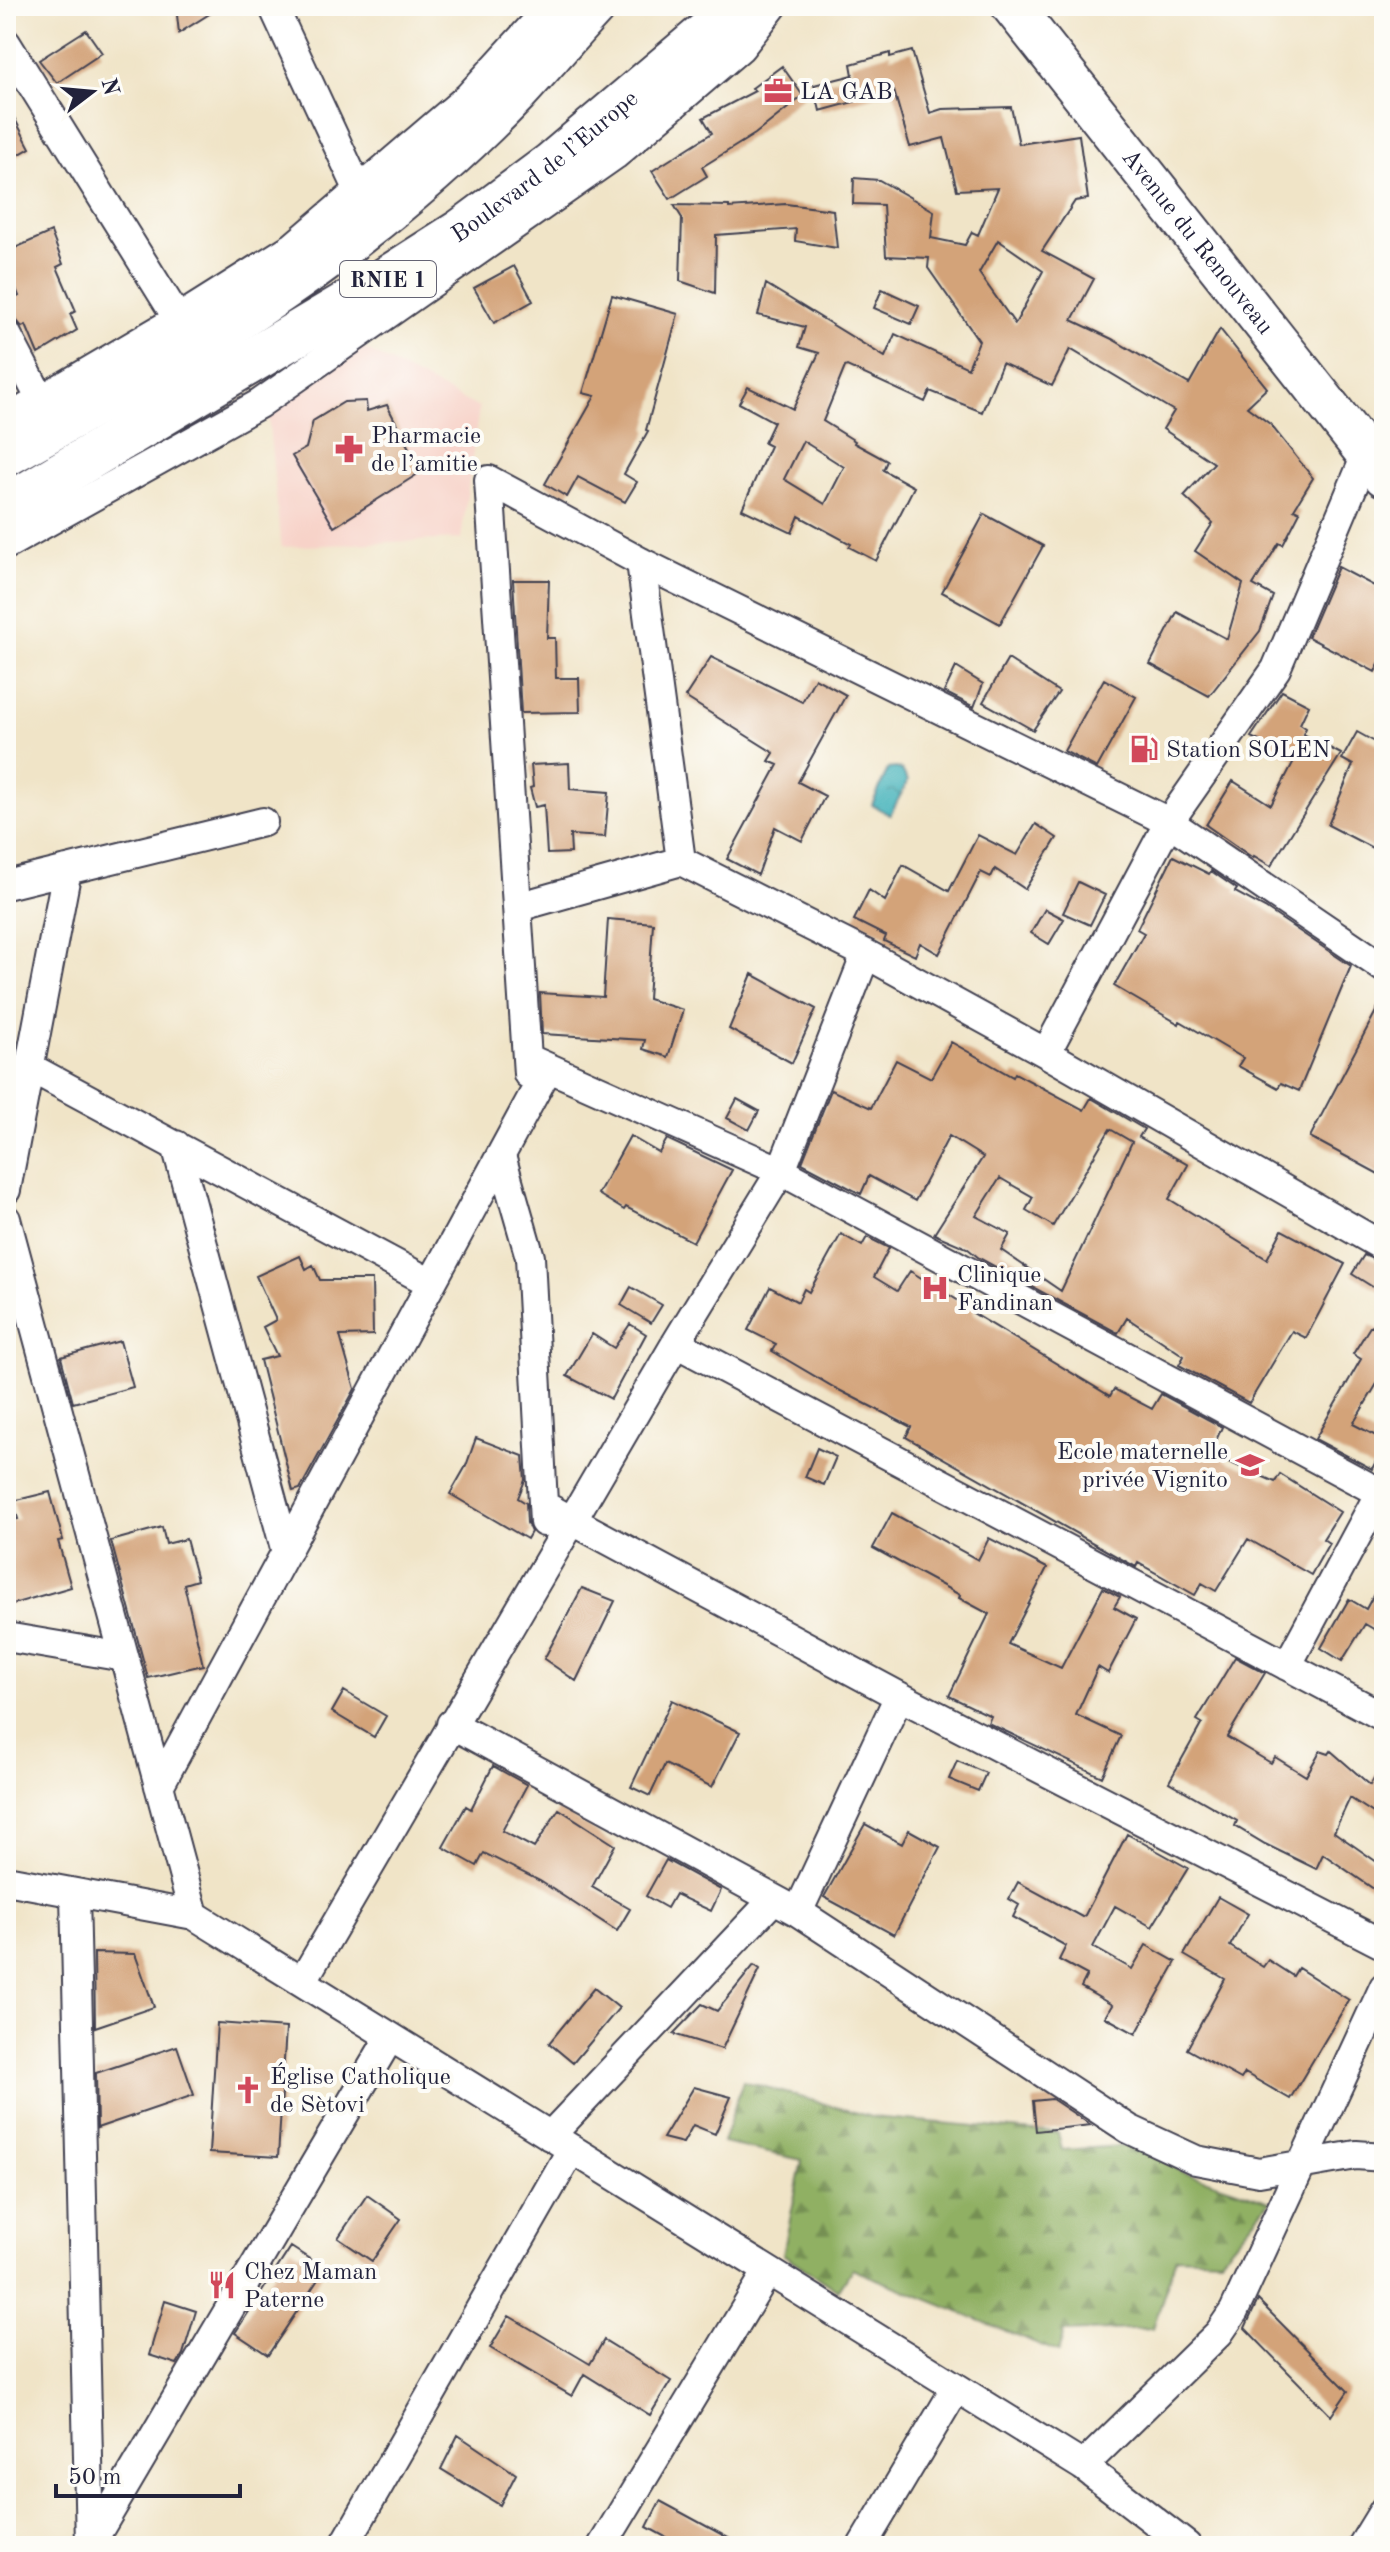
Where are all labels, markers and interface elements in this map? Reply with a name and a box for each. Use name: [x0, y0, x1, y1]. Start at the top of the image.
north arrow: [52, 52, 132, 132]
text: N: [96, 76, 122, 98]
office icon: LA GAB: [763, 76, 793, 106]
place label: LA GAB: [800, 81, 893, 105]
street label: Boulevard de l’Europe: [448, 87, 643, 248]
street label: Avenue du Renouveau: [1116, 145, 1277, 340]
road number: RNIE 1: [340, 261, 436, 297]
place label: Pharmacie de l’amitie: [371, 425, 481, 477]
pharmacy icon: Pharmacie de l’amitie: [334, 434, 364, 464]
fuel station icon: Station SOLEN: [1129, 734, 1159, 764]
place label: Station SOLEN: [1166, 739, 1330, 763]
place label: Clinique Fandinan: [957, 1264, 1053, 1316]
hospital icon: Clinique Fandinan: [920, 1273, 950, 1303]
place label: Ecole maternelle privée Vignito: [1057, 1441, 1228, 1493]
school or university icon: Ecole maternelle privée Vignito: [1235, 1450, 1265, 1480]
place label: Église Catholique de Sètovi: [270, 2062, 451, 2118]
church icon: Église Catholique de Sètovi: [233, 2075, 263, 2105]
place label: Chez Maman Paterne: [244, 2261, 377, 2313]
restaurant icon: Chez Maman Paterne: [207, 2270, 237, 2300]
scale bar: [56, 2448, 240, 2498]
text: 50 m: [68, 2466, 122, 2490]

